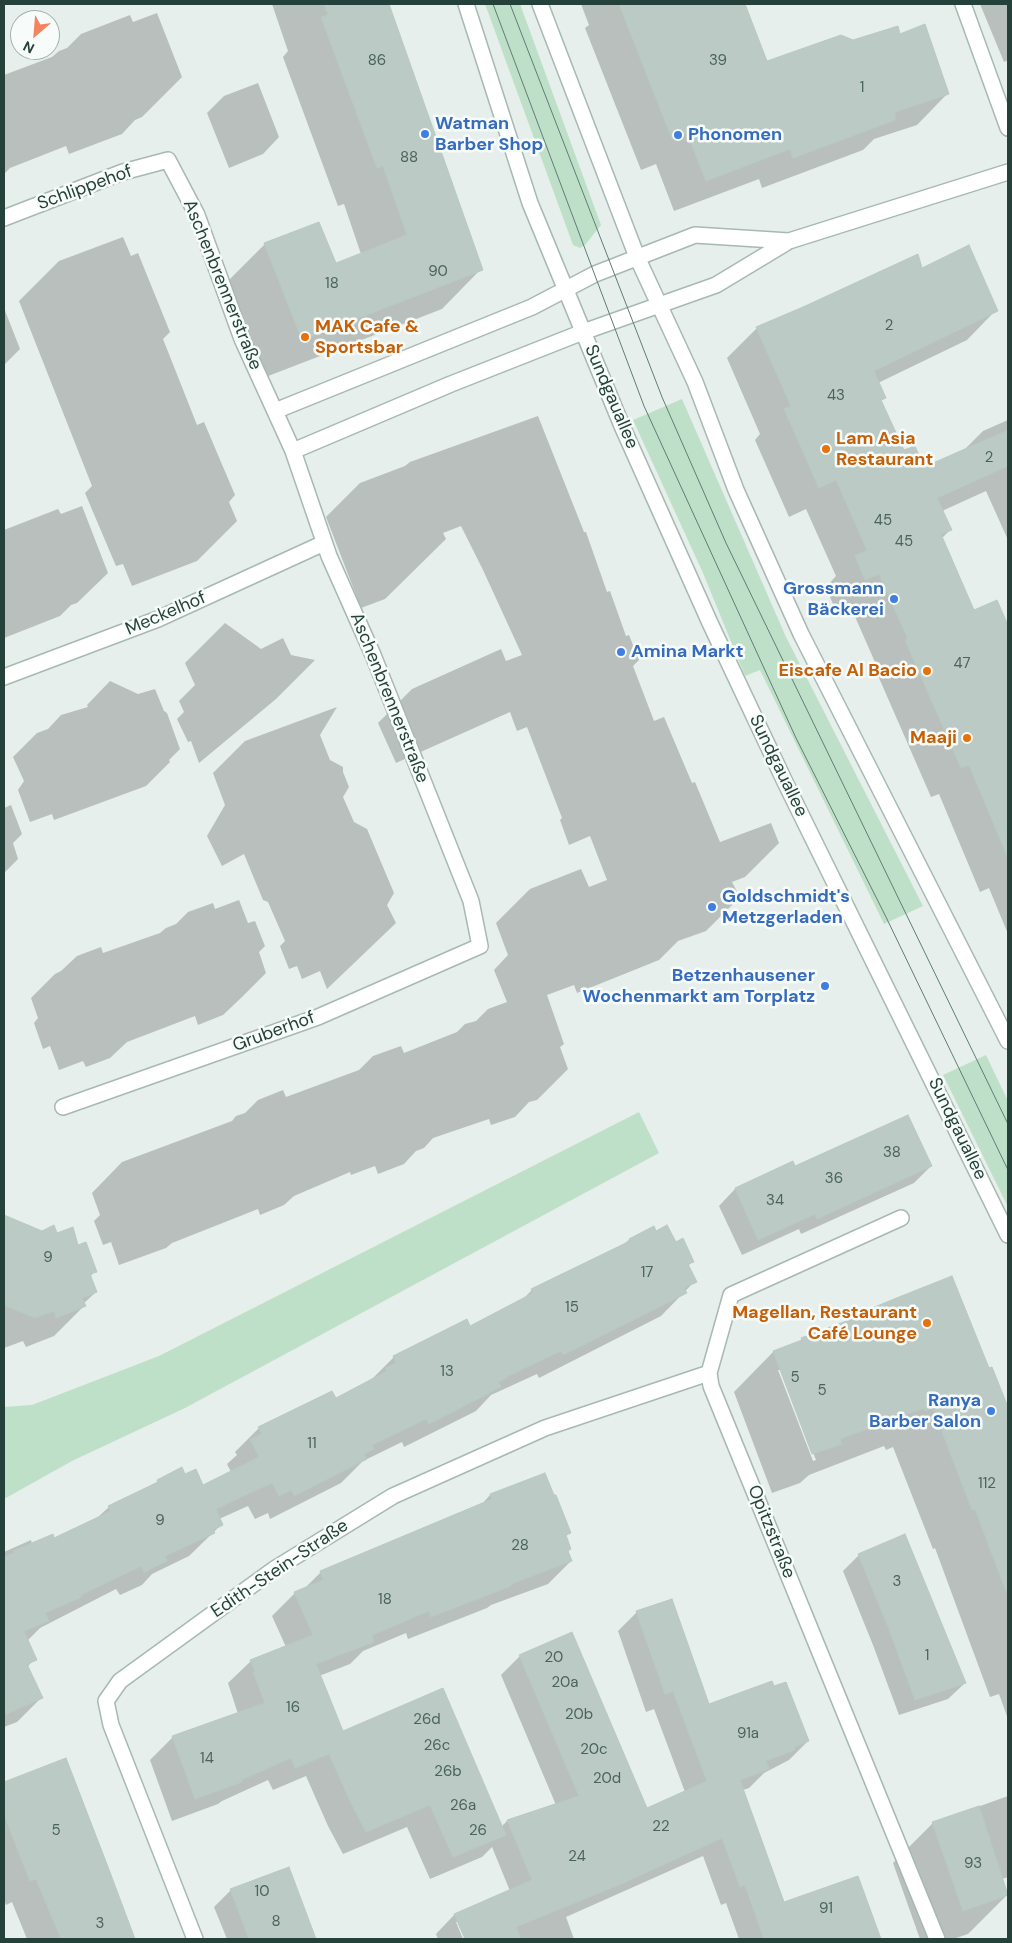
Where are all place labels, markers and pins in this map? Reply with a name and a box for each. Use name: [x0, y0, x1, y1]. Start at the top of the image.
place label: Watman Barber Shop: [435, 113, 543, 156]
place label: Phonomen: [688, 124, 782, 146]
marker: Watman Barber Shop: [419, 128, 431, 140]
marker: Phonomen: [672, 129, 684, 141]
place label: MAK Cafe & Sportsbar: [315, 316, 419, 358]
marker: MAK Cafe & Sportsbar: [299, 331, 311, 343]
place label: Lam Asia Restaurant: [836, 428, 933, 470]
marker: Lam Asia Restaurant: [820, 443, 832, 455]
place label: Grossmann Bäckerei: [783, 578, 884, 620]
marker: Grossmann Bäckerei: [888, 593, 900, 605]
place label: Amina Markt: [631, 641, 744, 663]
marker: Amina Markt: [615, 646, 627, 658]
place label: Eiscafe Al Bacio: [778, 660, 917, 682]
marker: Eiscafe Al Bacio: [921, 665, 933, 677]
place label: Maaji: [910, 727, 957, 749]
marker: Maaji: [961, 732, 973, 744]
place label: Goldschmidt's Metzgerladen: [722, 886, 850, 929]
marker: Goldschmidt's Metzgerladen: [706, 901, 718, 913]
place label: Betzenhausener Wochenmarkt am Torplatz: [583, 965, 815, 1008]
marker: Betzenhausener Wochenmarkt am Torplatz: [819, 980, 831, 992]
place label: Magellan, Restaurant Café Lounge: [732, 1302, 917, 1345]
marker: Magellan, Restaurant Café Lounge: [921, 1317, 933, 1329]
place label: Ranya Barber Salon: [869, 1390, 981, 1432]
marker: Ranya Barber Salon: [985, 1405, 997, 1417]

